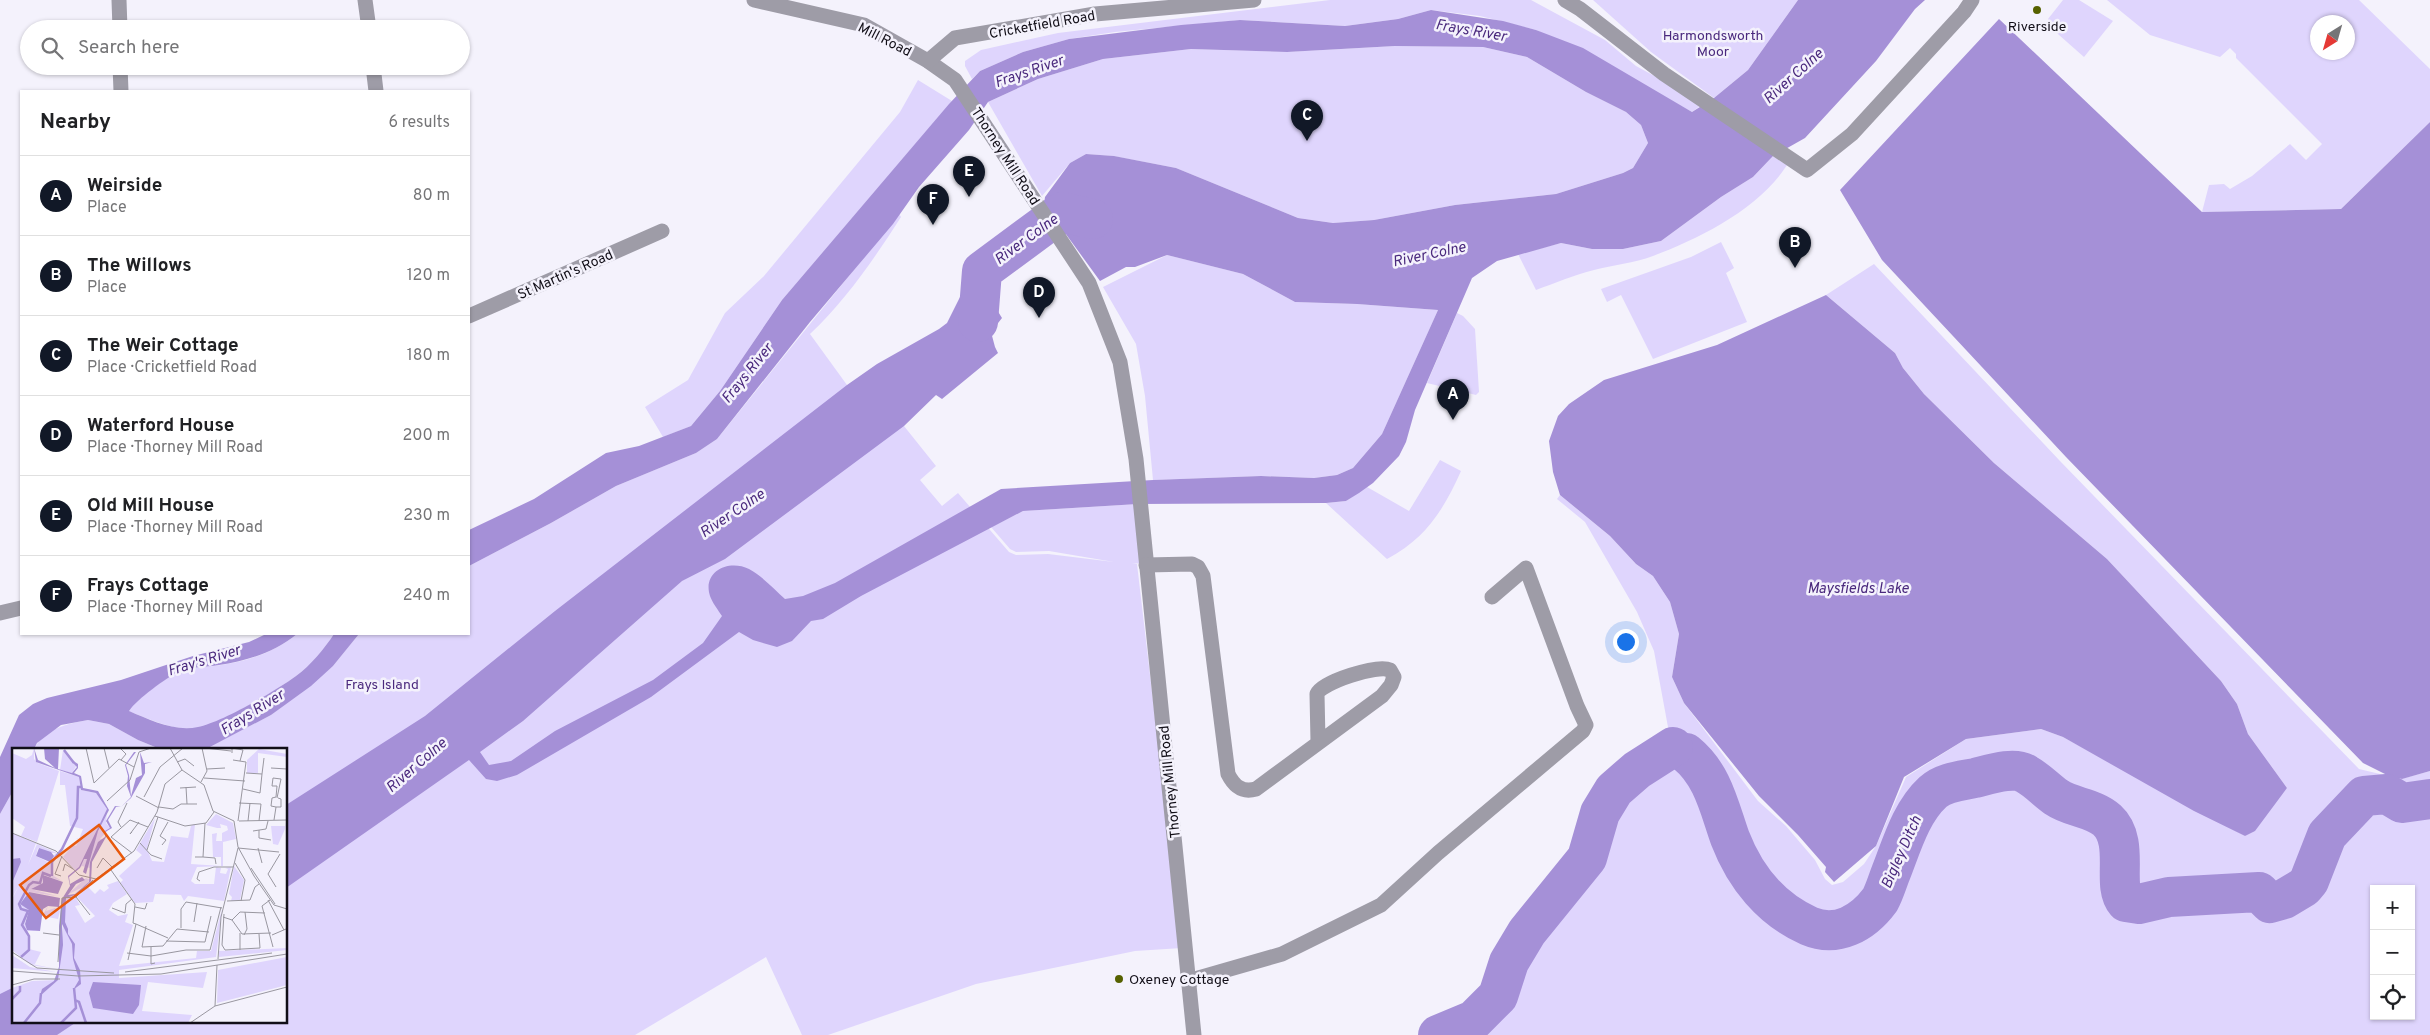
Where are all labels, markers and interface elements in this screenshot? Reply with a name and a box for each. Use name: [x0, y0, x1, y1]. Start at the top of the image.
marker: Riverside: [2031, 4, 2043, 16]
street label: Cricketfield Road: [988, 8, 1097, 43]
north arrow: [2310, 15, 2355, 60]
water label: Frays River: [1434, 16, 1509, 47]
place label: Riverside: [2008, 19, 2066, 36]
search box: [20, 20, 470, 75]
street label: Mill Road: [855, 20, 914, 61]
park label: Harmondsworth Moor: [1663, 28, 1763, 61]
icon: search: [38, 34, 66, 62]
text: Search here: [78, 36, 180, 60]
water label: River Colne: [1760, 45, 1828, 109]
water label: Frays River: [993, 51, 1068, 93]
pin: C: [1291, 100, 1323, 141]
street label: Thorney Mill Road: [967, 105, 1043, 209]
text: Nearby: [40, 109, 111, 136]
text: 6 results: [388, 113, 450, 133]
pin: E: [953, 156, 985, 197]
text: Weirside: [87, 174, 162, 198]
pin: F: [917, 184, 949, 225]
text: A: [50, 186, 62, 206]
text: 80 m: [413, 186, 450, 206]
text: Place: [87, 198, 127, 218]
water label: River Colne: [991, 211, 1063, 270]
pin: B: [1779, 227, 1811, 268]
water label: River Colne: [1391, 238, 1468, 272]
street label: St Martin's Road: [515, 247, 616, 304]
text: The Willows: [87, 254, 192, 278]
text: B: [50, 266, 62, 286]
text: 120 m: [407, 266, 450, 286]
pin: D: [1023, 277, 1055, 318]
text: Place: [87, 278, 127, 298]
text: The Weir Cottage: [87, 334, 239, 358]
water label: Frays River: [718, 339, 779, 408]
text: C: [51, 346, 61, 366]
text: 180 m: [407, 346, 450, 366]
text: Place · Cricketfield Road: [87, 358, 257, 378]
pin: A: [1437, 379, 1469, 420]
text: Waterford House: [87, 414, 234, 438]
text: D: [50, 426, 62, 446]
text: 200 m: [402, 426, 450, 446]
text: Place · Thorney Mill Road: [87, 438, 263, 458]
water label: River Colne: [697, 485, 769, 543]
text: Old Mill House: [87, 494, 214, 518]
text: E: [51, 506, 61, 526]
text: 230 m: [403, 506, 450, 526]
text: Place · Thorney Mill Road: [87, 518, 263, 538]
text: Frays Cottage: [87, 574, 209, 598]
water label: Maysfields Lake: [1807, 580, 1909, 599]
text: F: [51, 586, 61, 606]
text: 240 m: [403, 586, 450, 606]
text: Place · Thorney Mill Road: [87, 598, 263, 618]
your location: [1613, 629, 1639, 655]
water label: Fray's River: [166, 641, 244, 681]
park label: Frays Island: [345, 677, 419, 694]
water label: Frays River: [217, 686, 289, 740]
street label: Thorney Mill Road: [1156, 725, 1185, 839]
water label: River Colne: [383, 734, 451, 798]
inset map: [12, 748, 288, 1022]
water label: Bigley Ditch: [1878, 813, 1927, 892]
map controls: [2370, 885, 2415, 1020]
button: +: [2370, 885, 2415, 930]
button: −: [2370, 930, 2415, 975]
place label: Oxeney Cottage: [1129, 972, 1229, 989]
marker: Oxeney Cottage: [1113, 973, 1125, 985]
button: locate: [2370, 975, 2415, 1020]

